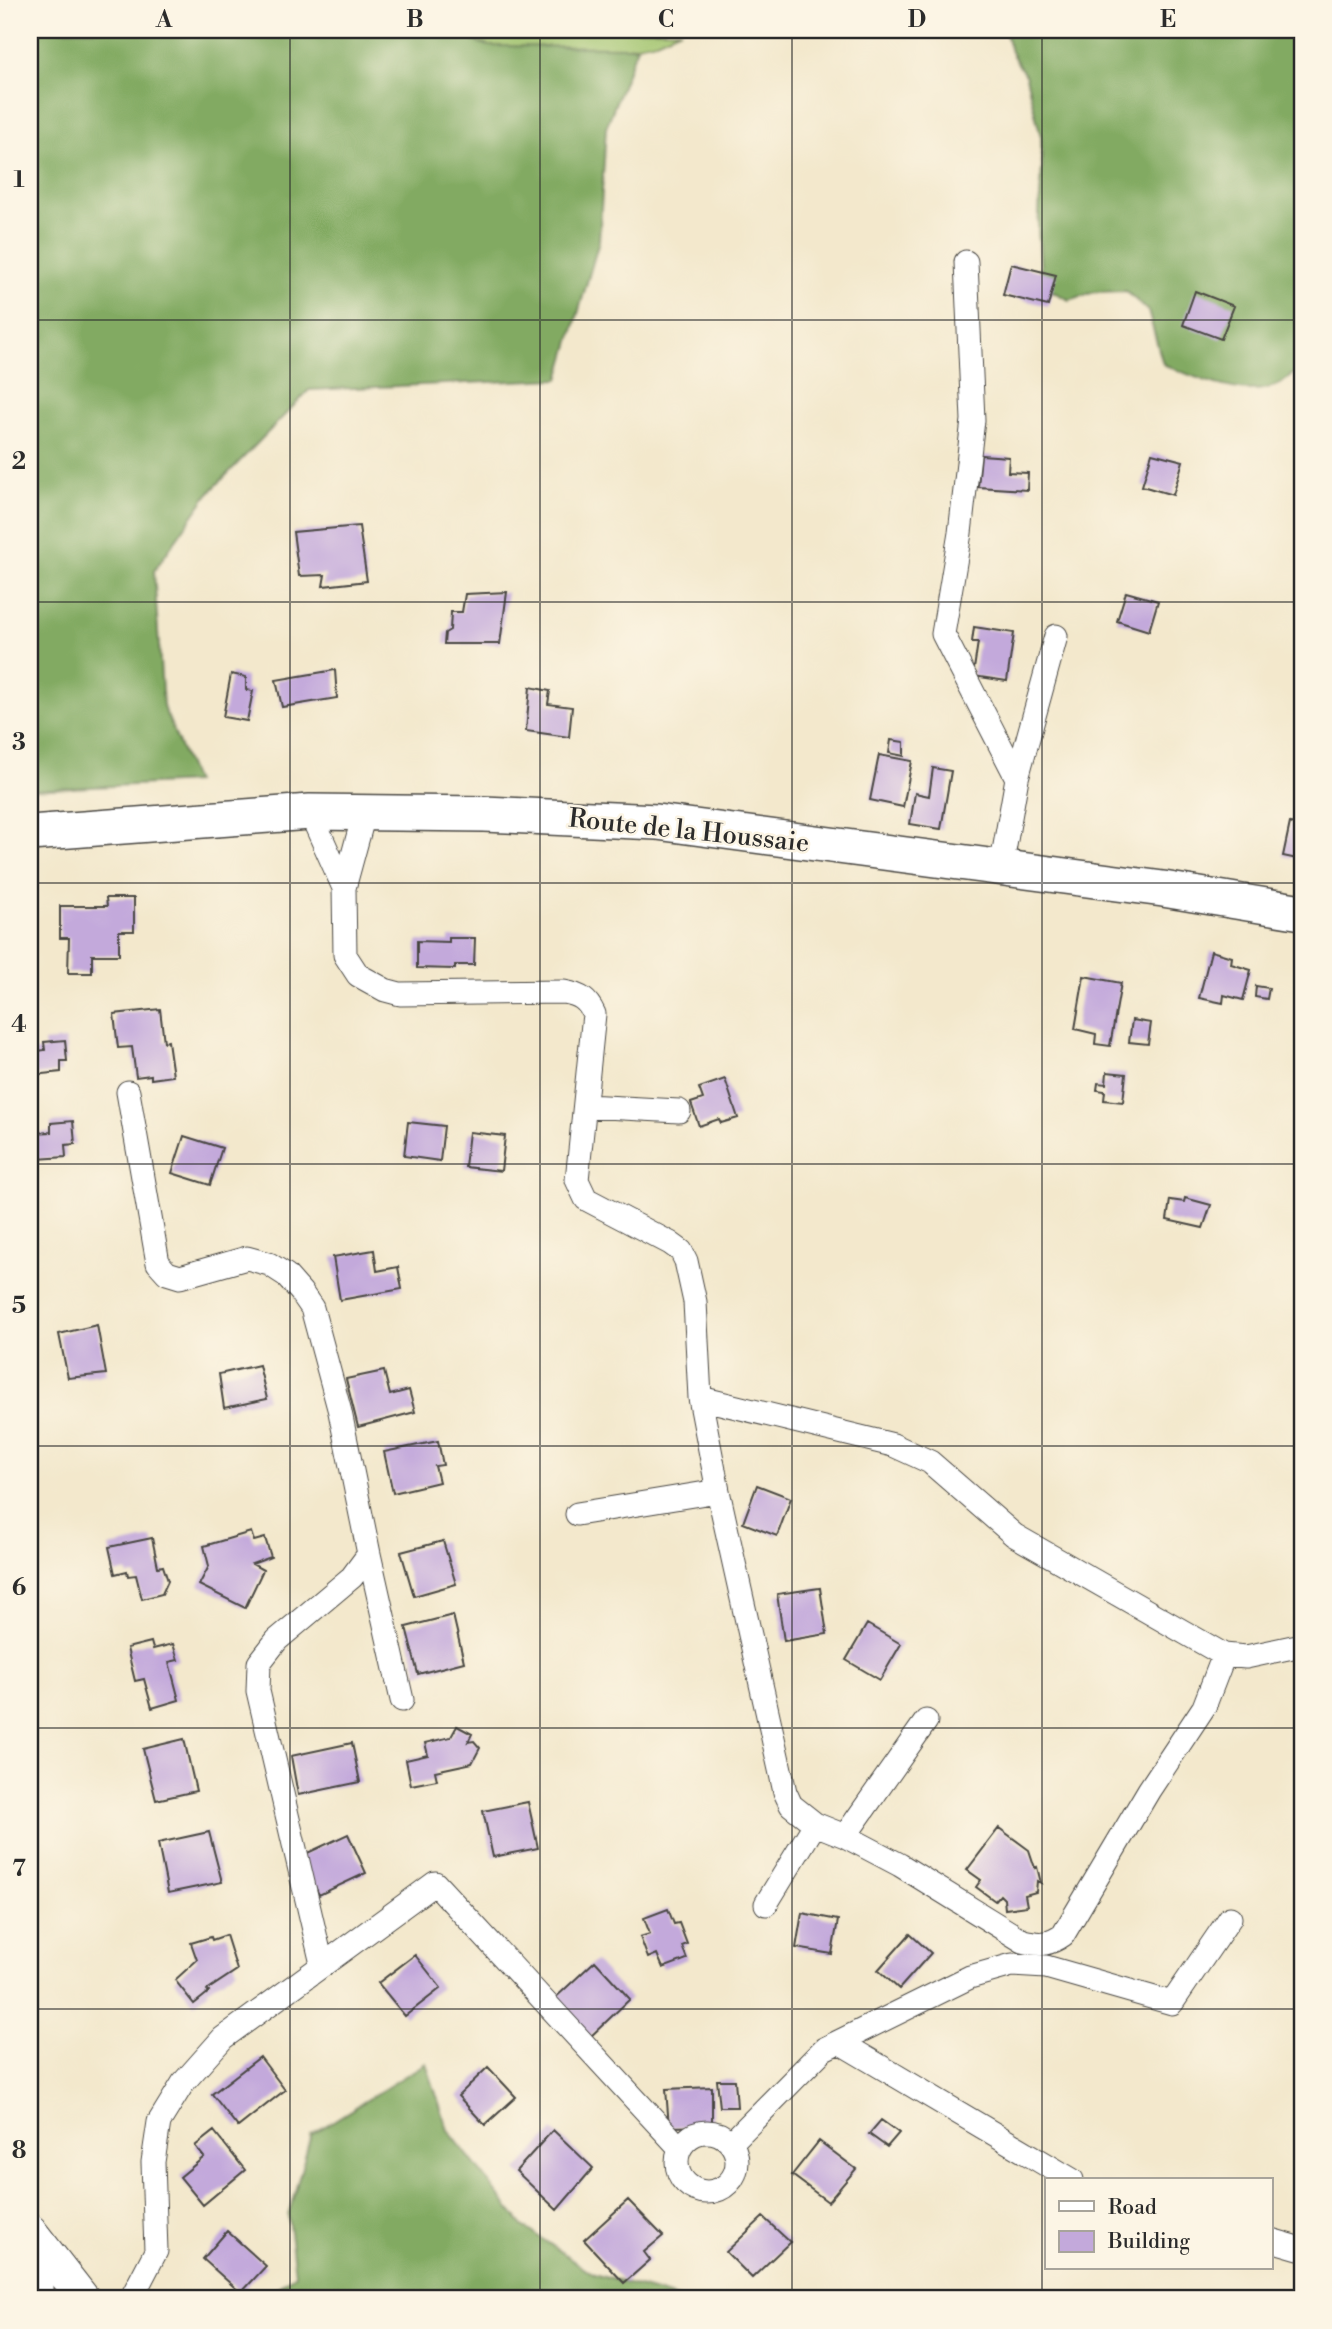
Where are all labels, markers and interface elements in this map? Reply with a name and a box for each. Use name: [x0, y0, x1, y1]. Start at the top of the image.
text: A: [155, 6, 173, 34]
text: B: [406, 6, 424, 34]
text: C: [658, 6, 674, 34]
text: D: [908, 6, 926, 34]
text: E: [1160, 6, 1176, 34]
text: 1: [13, 166, 25, 194]
text: 2: [12, 448, 26, 476]
text: 3: [12, 729, 26, 757]
street label: Route de la Houssaie: [567, 802, 811, 860]
text: 4: [11, 1011, 27, 1039]
text: 5: [12, 1292, 26, 1320]
text: 6: [12, 1574, 26, 1602]
text: 7: [12, 1855, 26, 1883]
text: 8: [12, 2137, 26, 2165]
legend: [1045, 2178, 1272, 2270]
text: Road: [1108, 2195, 1157, 2221]
text: Building: [1107, 2229, 1190, 2255]

